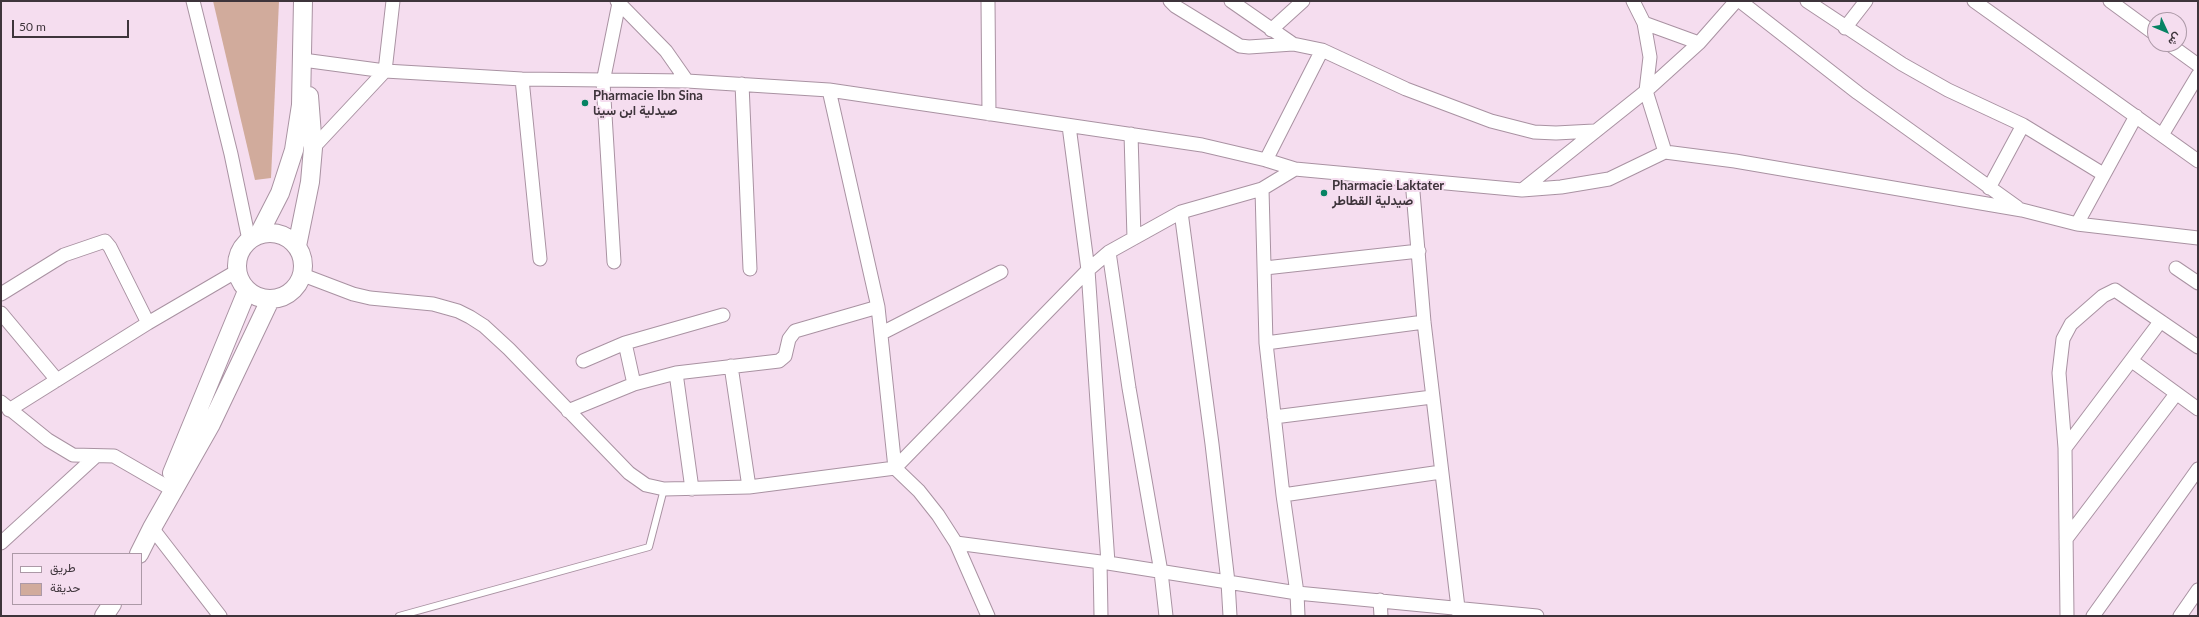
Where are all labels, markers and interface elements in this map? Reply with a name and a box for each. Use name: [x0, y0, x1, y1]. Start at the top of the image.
scale bar: [14, 12, 131, 38]
north arrow: [2147, 12, 2187, 52]
text: 50 m: [19, 19, 46, 34]
text: ش: [2166, 31, 2185, 49]
place label: Pharmacie Ibn Sina صيدلية ابن سينا: [593, 88, 703, 119]
marker: Pharmacie Ibn Sina صيدلية ابن سينا: [580, 98, 590, 108]
place label: Pharmacie Laktater صيدلية القطاطر: [1332, 178, 1444, 209]
marker: Pharmacie Laktater صيدلية القطاطر: [1319, 188, 1329, 198]
legend: [12, 553, 142, 605]
text: طريق: [50, 560, 75, 575]
text: حديقة: [50, 580, 80, 595]

